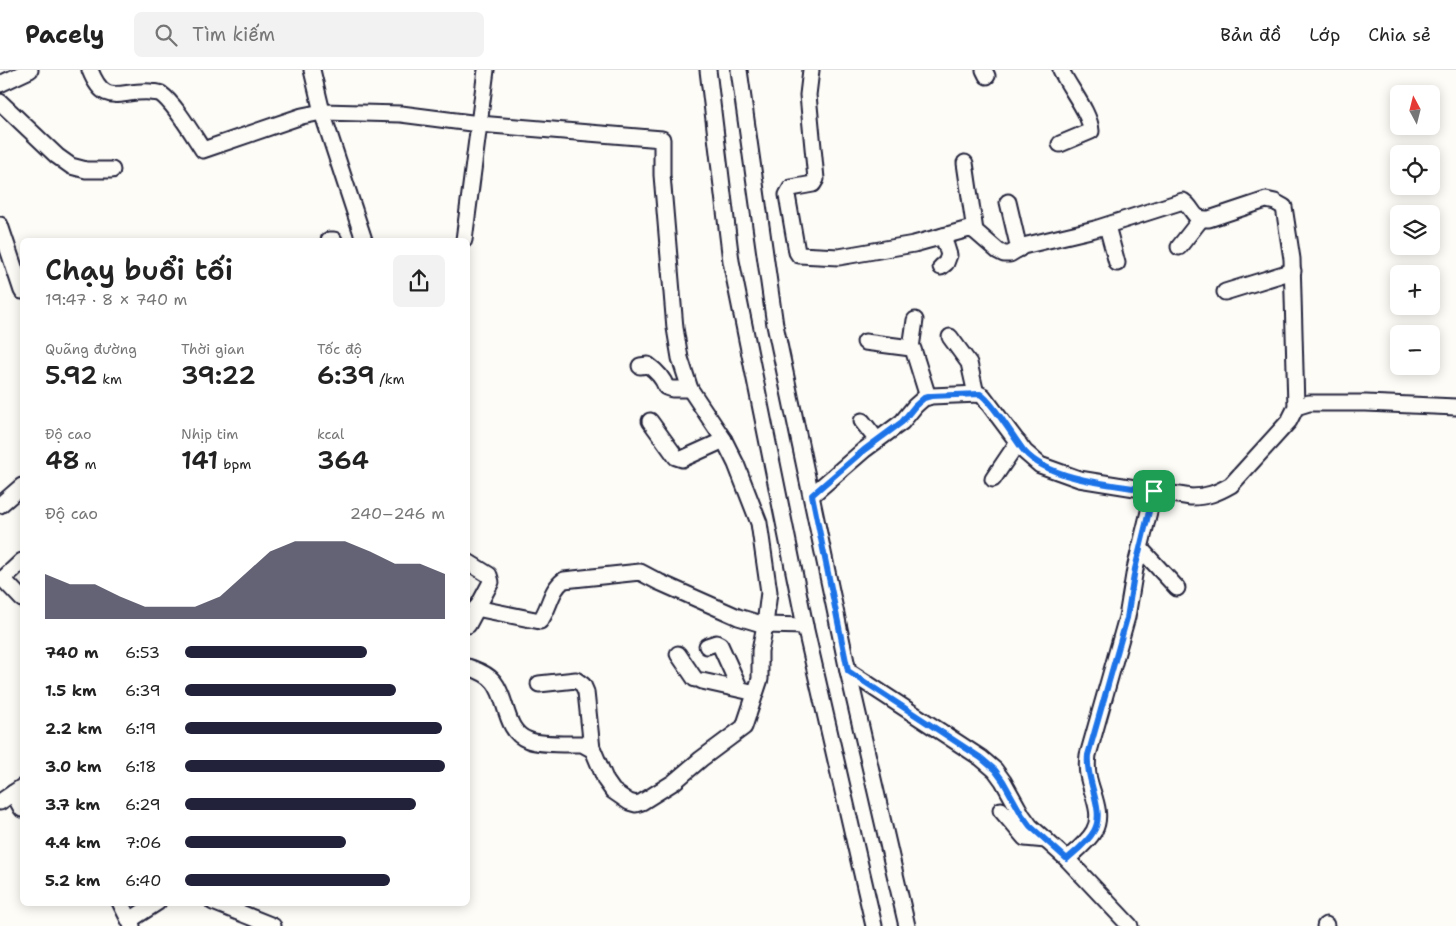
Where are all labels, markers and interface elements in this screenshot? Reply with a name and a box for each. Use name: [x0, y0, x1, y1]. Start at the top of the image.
search box: [134, 12, 484, 57]
text: Pacely: [25, 19, 104, 51]
icon: search: [152, 21, 180, 49]
text: Tìm kiếm: [192, 22, 275, 47]
text: Bản đồ: [1220, 23, 1281, 47]
text: Lớp: [1309, 23, 1340, 47]
text: Chia sẻ: [1368, 23, 1431, 47]
north arrow: [1390, 85, 1440, 135]
map controls: [1390, 85, 1440, 375]
button: locate: [1390, 145, 1440, 195]
button: layers: [1390, 205, 1440, 255]
text: Chạy buổi tối: [45, 251, 233, 289]
button: share: [393, 255, 445, 307]
button: +: [1390, 265, 1440, 315]
text: 19:47 · 8 × 740 m: [45, 289, 187, 310]
button: −: [1390, 325, 1440, 375]
text: Quãng đường: [45, 340, 137, 358]
text: Thời gian: [181, 340, 245, 358]
text: Tốc độ: [317, 340, 362, 358]
text: 5.92: [45, 358, 98, 392]
text: 39:22: [181, 358, 256, 392]
text: 6:39: [317, 358, 375, 392]
text: km: [98, 370, 122, 388]
text: /km: [375, 370, 405, 388]
text: Độ cao: [45, 425, 91, 443]
text: Nhịp tim: [181, 425, 238, 443]
text: kcal: [317, 425, 344, 443]
text: 48: [45, 443, 80, 477]
text: 141: [181, 443, 218, 477]
text: 364: [317, 443, 369, 477]
text: m: [80, 455, 97, 473]
text: bpm: [218, 455, 251, 473]
pin: [1133, 470, 1175, 512]
icon: arrive: [1140, 477, 1168, 505]
text: Độ cao: [45, 503, 98, 524]
text: 240–246 m: [350, 503, 445, 524]
text: 740 m: [45, 642, 98, 663]
text: 6:53: [125, 642, 160, 663]
text: 1.5 km: [45, 680, 97, 701]
text: 6:39: [125, 680, 161, 701]
text: 2.2 km: [45, 718, 102, 739]
text: 6:19: [125, 718, 156, 739]
text: 3.0 km: [45, 756, 101, 777]
text: 6:18: [125, 756, 157, 777]
text: 3.7 km: [45, 794, 100, 815]
text: 6:29: [125, 794, 161, 815]
text: 4.4 km: [45, 832, 101, 853]
text: 7:06: [125, 832, 162, 853]
text: 5.2 km: [45, 870, 100, 891]
text: 6:40: [125, 870, 161, 891]

